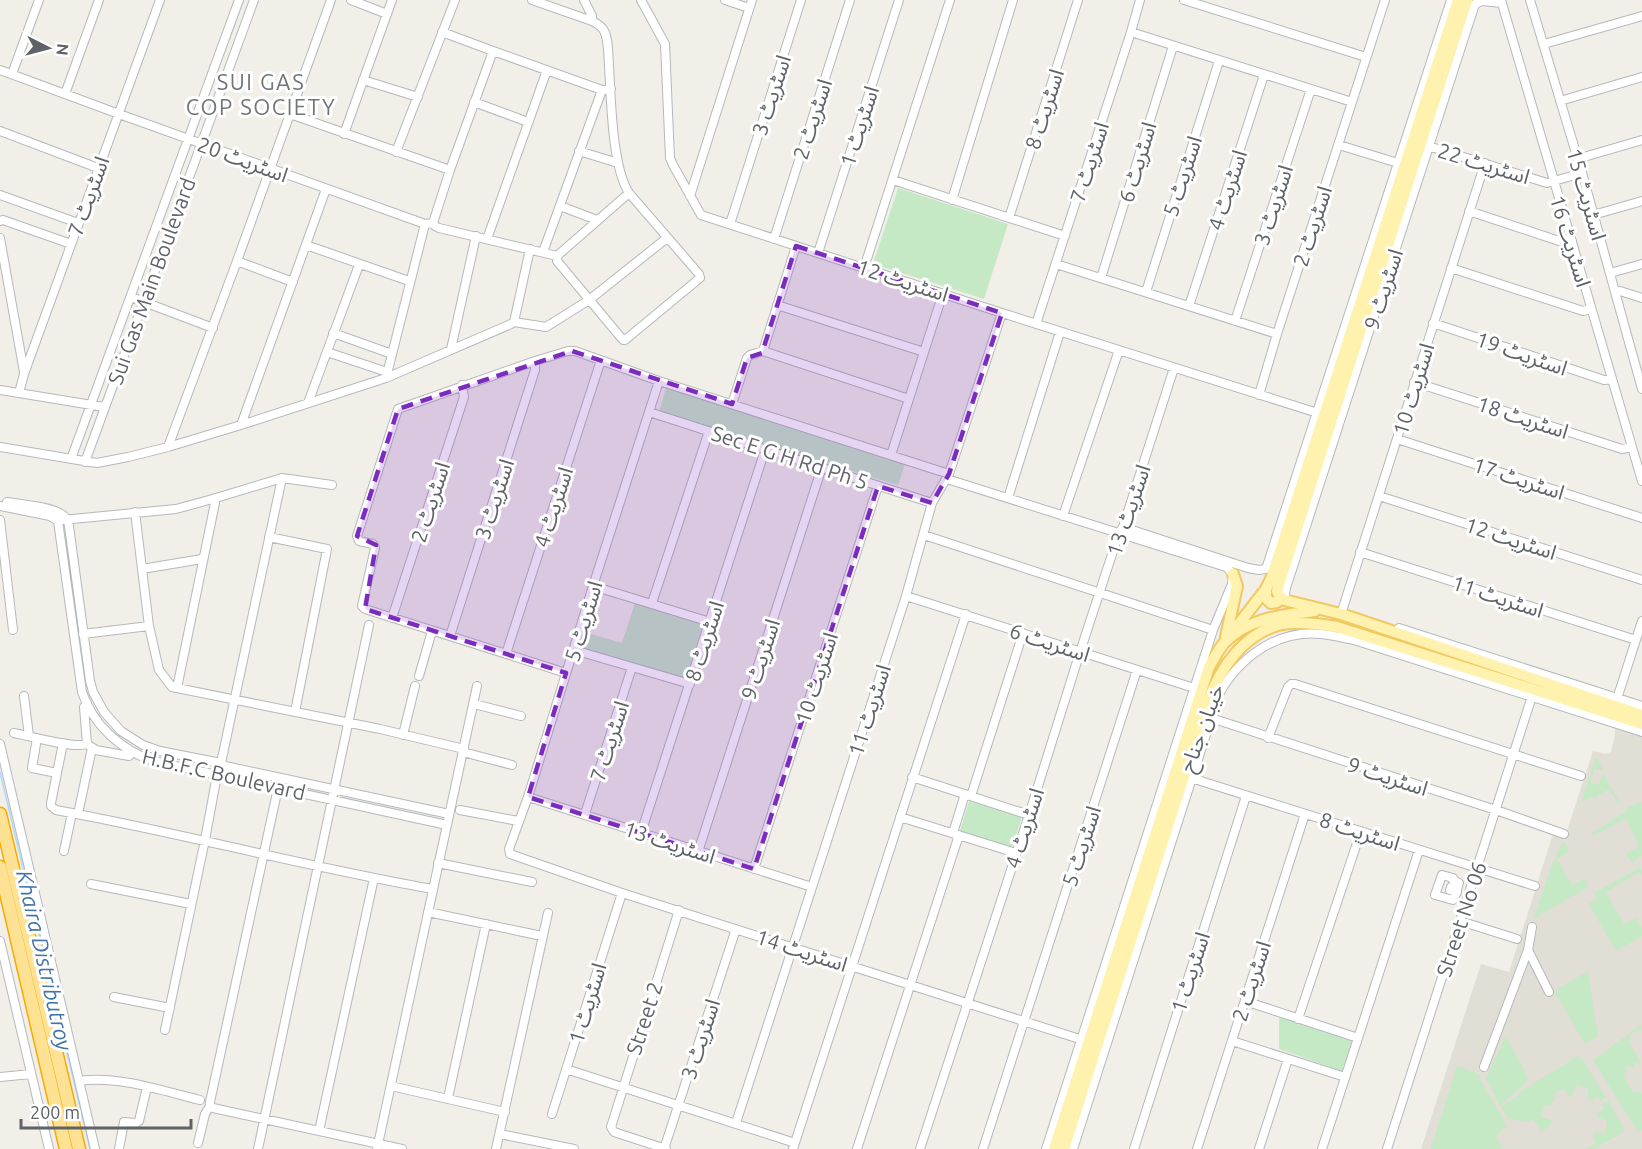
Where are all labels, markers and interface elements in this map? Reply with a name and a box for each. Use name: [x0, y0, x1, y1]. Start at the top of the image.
north arrow: [18, 18, 78, 78]
text: N: [53, 43, 72, 56]
street label: اسٹریٹ 3: [747, 52, 796, 138]
street label: اسٹریٹ 8: [1020, 66, 1069, 152]
district label: SUI GAS COP SOCIETY: [186, 69, 336, 119]
street label: اسٹریٹ 2: [788, 76, 837, 162]
street label: اسٹریٹ 1: [835, 83, 884, 169]
street label: اسٹریٹ 7: [1065, 119, 1114, 205]
street label: اسٹریٹ 6: [1113, 119, 1162, 205]
street label: اسٹریٹ 20: [194, 132, 292, 187]
street label: اسٹریٹ 5: [1158, 133, 1207, 219]
street label: اسٹریٹ 22: [1435, 138, 1533, 189]
street label: اسٹریٹ 15: [1561, 145, 1612, 243]
street label: اسٹریٹ 4: [1203, 147, 1252, 233]
street label: اسٹریٹ 7: [63, 153, 114, 239]
street label: اسٹریٹ 3: [1249, 162, 1298, 248]
street label: Sui Gas Main Boulevard: [102, 174, 200, 388]
street label: اسٹریٹ 2: [1288, 183, 1337, 269]
street label: اسٹریٹ 16: [1545, 192, 1596, 290]
street label: اسٹریٹ 9: [1359, 246, 1408, 332]
street label: اسٹریٹ 12: [854, 254, 952, 307]
street label: اسٹریٹ 19: [1473, 326, 1571, 381]
street label: اسٹریٹ 10: [1388, 340, 1439, 438]
street label: اسٹریٹ 18: [1474, 391, 1572, 444]
street label: Sec E G H Rd Ph 5: [709, 420, 871, 494]
street label: اسٹریٹ 17: [1470, 452, 1568, 505]
street label: اسٹریٹ 3: [470, 456, 519, 542]
street label: اسٹریٹ 2: [406, 459, 455, 545]
street label: اسٹریٹ 13: [1101, 461, 1156, 559]
street label: اسٹریٹ 4: [529, 464, 578, 550]
street label: اسٹریٹ 12: [1462, 512, 1560, 565]
street label: اسٹریٹ 11: [1449, 570, 1547, 623]
street label: اسٹریٹ 5: [559, 578, 608, 664]
street label: اسٹریٹ 8: [680, 598, 729, 684]
street label: اسٹریٹ 9: [736, 616, 785, 702]
street label: اسٹریٹ 6: [1007, 618, 1093, 667]
street label: اسٹریٹ 10: [790, 629, 843, 727]
street label: اسٹریٹ 11: [843, 661, 896, 759]
street label: خیبان جناح: [1174, 681, 1232, 777]
street label: اسٹریٹ 7: [585, 698, 634, 784]
street label: H.B.F.C Boulevard: [140, 744, 308, 804]
street label: اسٹریٹ 9: [1345, 752, 1431, 801]
street label: اسٹریٹ 4: [1000, 785, 1049, 871]
street label: اسٹریٹ 5: [1057, 803, 1106, 889]
street label: اسٹریٹ 8: [1317, 807, 1403, 856]
street label: اسٹریٹ 13: [621, 816, 719, 869]
street label: Street No 06: [1431, 859, 1491, 979]
water label: Khaira Distributroy: [12, 867, 78, 1053]
street label: اسٹریٹ 14: [753, 924, 851, 977]
street label: اسٹریٹ 1: [1166, 929, 1215, 1015]
street label: اسٹریٹ 2: [1227, 938, 1276, 1024]
street label: اسٹریٹ 1: [563, 960, 612, 1046]
street label: Street 2: [621, 978, 667, 1058]
street label: اسٹریٹ 3: [676, 996, 725, 1082]
scale bar: [21, 1092, 190, 1130]
text: 200 m: [30, 1102, 80, 1122]

